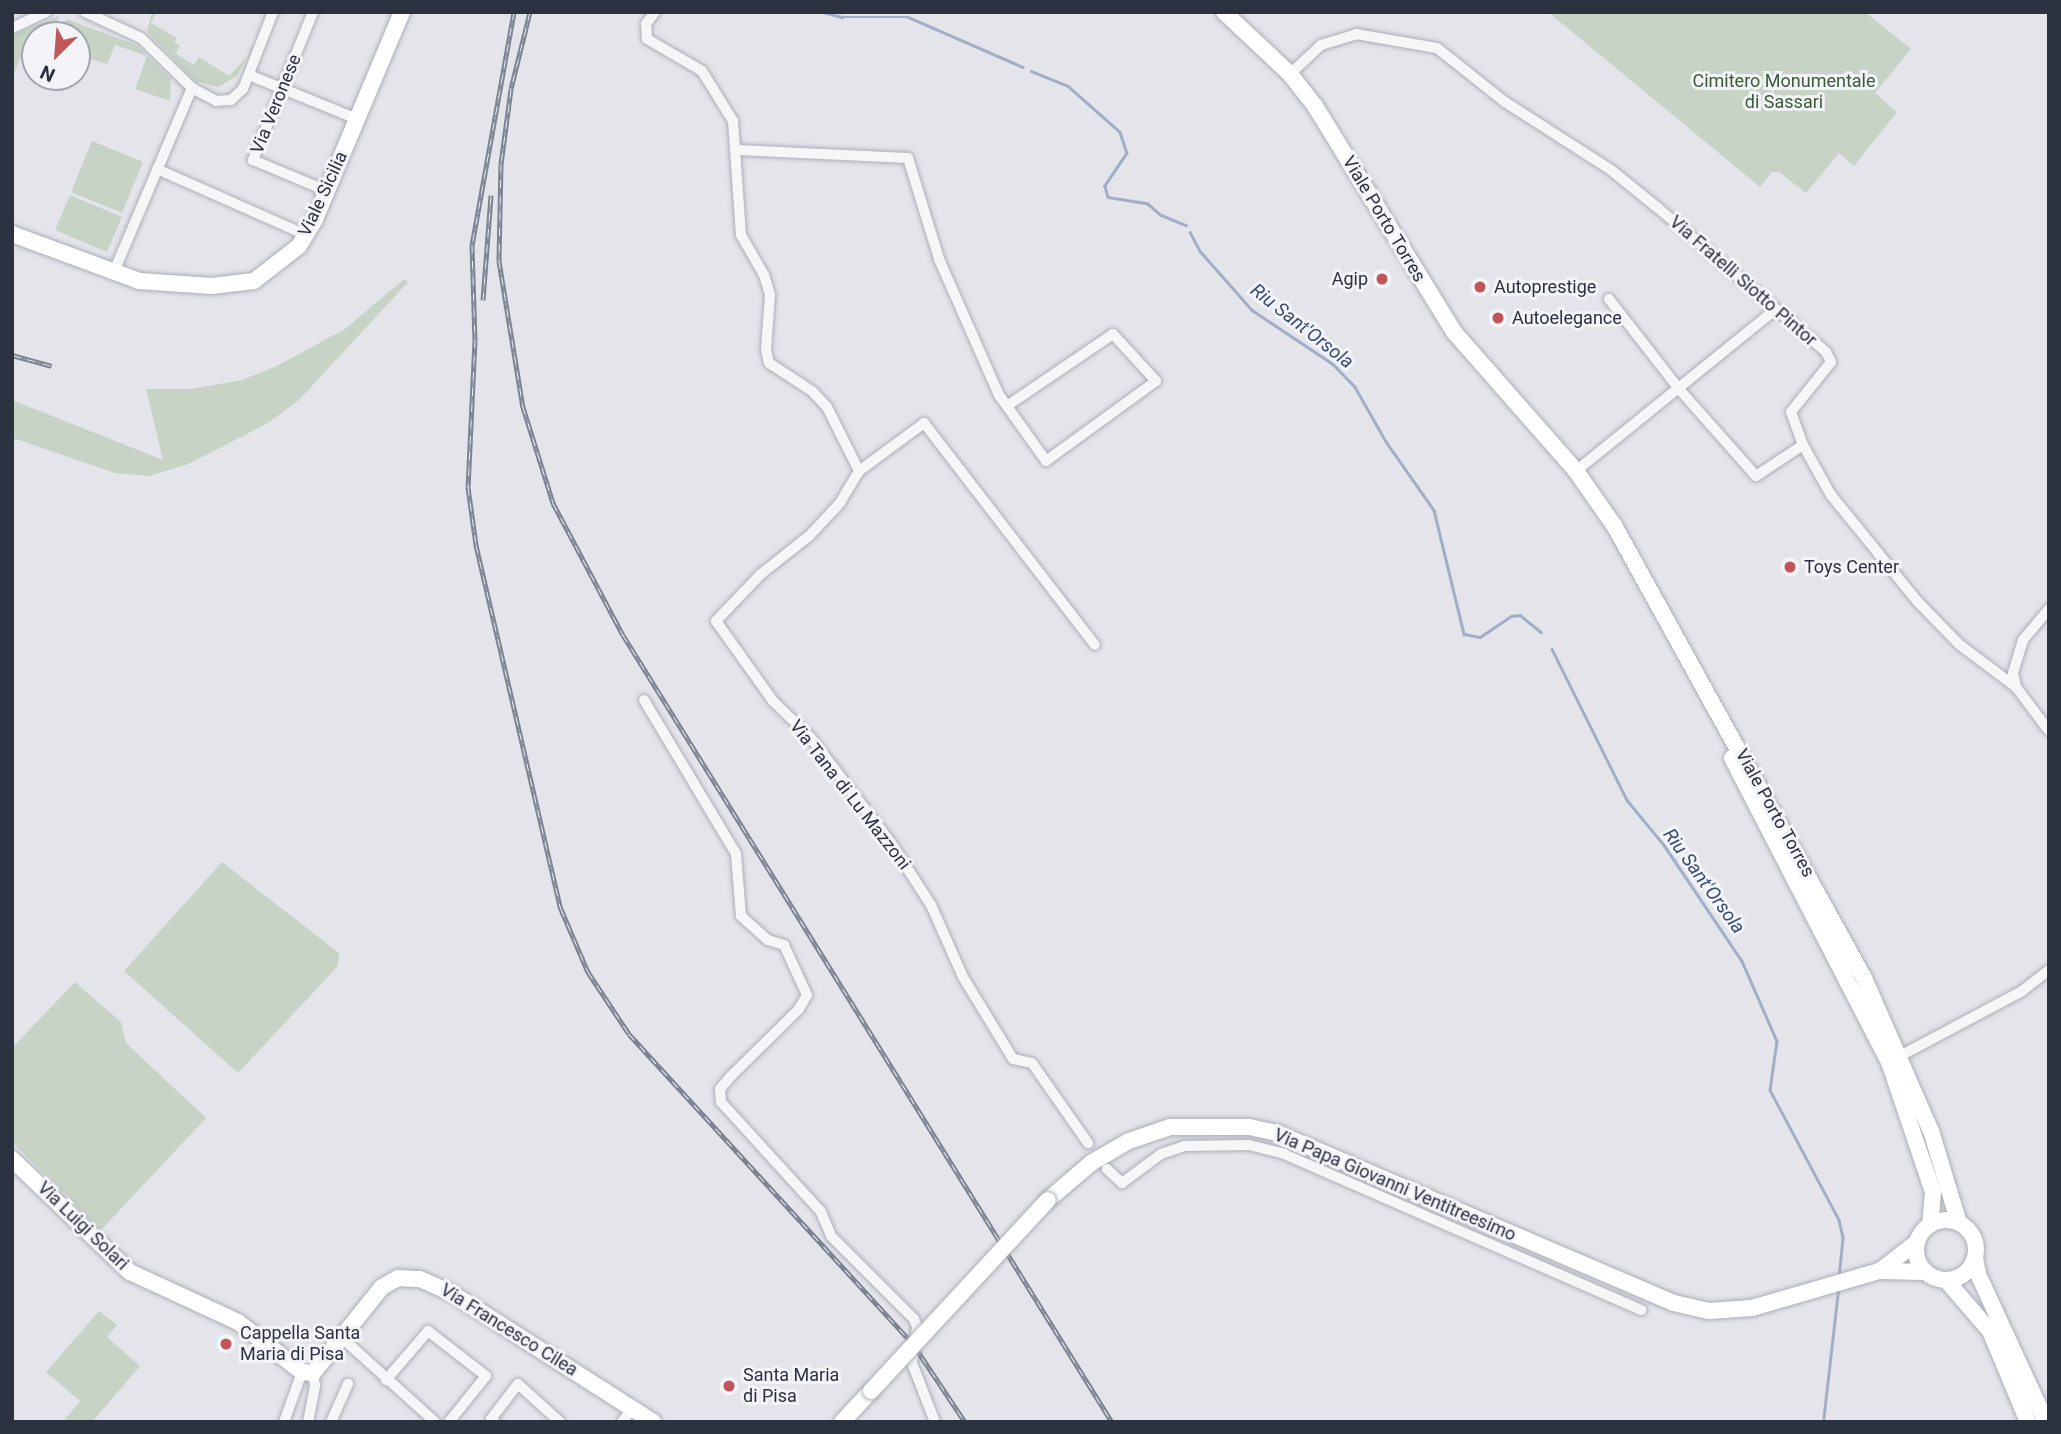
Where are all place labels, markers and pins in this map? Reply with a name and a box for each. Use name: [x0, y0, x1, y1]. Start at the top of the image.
place label: Agip: [1332, 268, 1368, 290]
marker: Agip: [1374, 271, 1390, 287]
place label: Autoprestige: [1494, 276, 1596, 298]
marker: Autoprestige: [1472, 279, 1488, 295]
place label: Autoelegance: [1512, 307, 1622, 329]
marker: Autoelegance: [1490, 310, 1506, 326]
place label: Toys Center: [1804, 556, 1899, 578]
marker: Toys Center: [1782, 559, 1798, 575]
place label: Cappella Santa Maria di Pisa: [240, 1323, 360, 1366]
marker: Cappella Santa Maria di Pisa: [218, 1336, 234, 1352]
place label: Santa Maria di Pisa: [743, 1365, 839, 1408]
marker: Santa Maria di Pisa: [721, 1378, 737, 1394]

